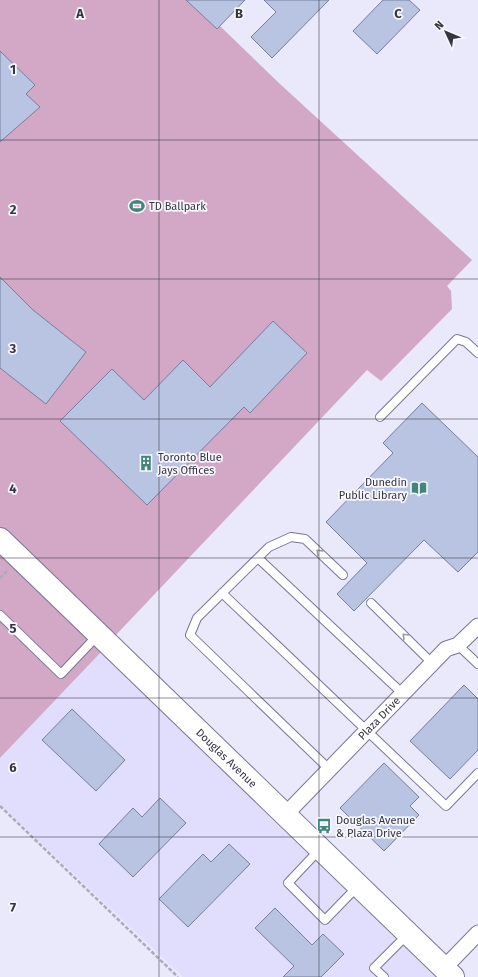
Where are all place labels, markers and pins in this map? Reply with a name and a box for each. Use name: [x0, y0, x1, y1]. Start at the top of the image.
sports icon: TD Ballpark: [128, 197, 146, 215]
place label: TD Ballpark: [149, 200, 206, 213]
place label: Toronto Blue Jays Offices: [158, 451, 222, 477]
building icon: Toronto Blue Jays Offices: [137, 454, 155, 472]
place label: Dunedin Public Library: [339, 476, 408, 502]
library icon: Dunedin Public Library: [410, 479, 428, 497]
place label: Douglas Avenue & Plaza Drive: [336, 814, 415, 840]
bus stop icon: Douglas Avenue & Plaza Drive: [315, 817, 333, 835]

